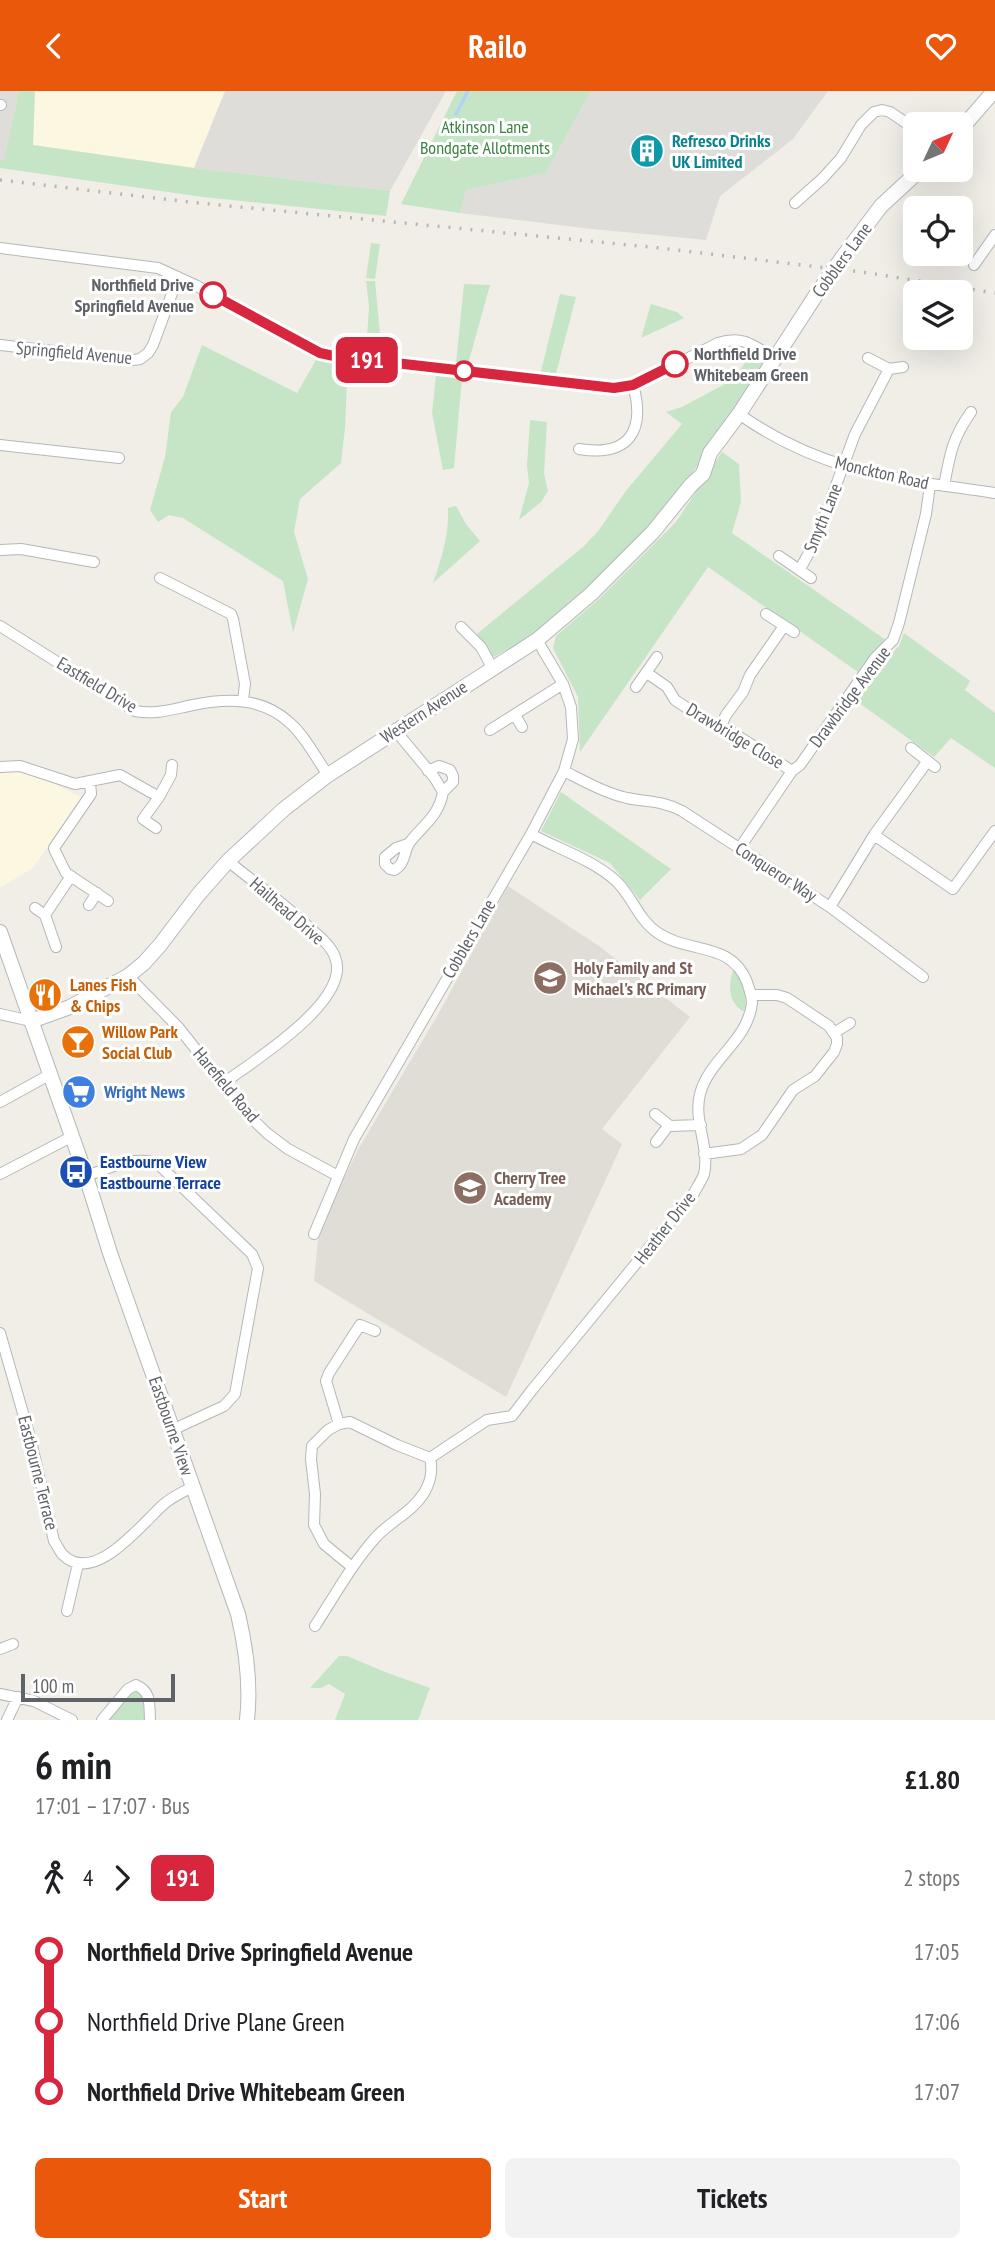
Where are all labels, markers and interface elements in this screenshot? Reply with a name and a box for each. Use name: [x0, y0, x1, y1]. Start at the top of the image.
text: Railo: [468, 25, 527, 67]
icon: back: [35, 27, 73, 65]
icon: heart: [922, 27, 960, 65]
north arrow: [903, 112, 973, 182]
map controls: [903, 112, 973, 350]
park label: Atkinson Lane Bondgate Allotments: [420, 115, 550, 159]
place label: Refresco Drinks UK Limited: [672, 129, 771, 173]
building icon: Refresco Drinks UK Limited: [628, 132, 666, 170]
button: locate: [903, 196, 973, 266]
street label: Cobblers Lane: [807, 218, 877, 302]
place label: Northfield Drive Springfield Avenue: [74, 273, 194, 317]
button: layers: [903, 280, 973, 350]
marker: Northfield Drive Springfield Avenue: [200, 282, 226, 308]
street label: Springfield Avenue: [15, 336, 133, 369]
line badge: 191: [327, 337, 407, 383]
place label: Northfield Drive Whitebeam Green: [693, 342, 808, 386]
text: 191: [350, 344, 384, 375]
marker: Northfield Drive Whitebeam Green: [662, 351, 688, 377]
unlabelled marker: [454, 361, 474, 381]
street label: Monckton Road: [833, 451, 931, 494]
street label: Smyth Lane: [798, 480, 847, 556]
street label: Drawbridge Avenue: [804, 642, 895, 752]
street label: Eastfield Drive: [53, 652, 142, 718]
street label: Western Avenue: [376, 675, 471, 748]
street label: Drawbridge Close: [682, 698, 788, 774]
street label: Conqueror Way: [731, 837, 822, 907]
street label: Hailhead Drive: [245, 872, 330, 949]
street label: Cobblers Lane: [437, 895, 500, 982]
place label: Holy Family and St Michael's RC Primary: [574, 956, 707, 1000]
school or university icon: Holy Family and St Michael's RC Primary: [531, 959, 569, 997]
place label: Lanes Fish & Chips: [70, 973, 137, 1017]
restaurant icon: Lanes Fish & Chips: [26, 976, 64, 1014]
place label: Willow Park Social Club: [101, 1020, 179, 1064]
bar icon: Willow Park Social Club: [59, 1023, 97, 1061]
street label: Harefield Road: [188, 1042, 264, 1127]
supermarket icon: Wright News: [60, 1073, 98, 1111]
place label: Wright News: [103, 1080, 185, 1103]
place label: Eastbourne View Eastbourne Terrace: [100, 1150, 221, 1194]
bus stop icon: Eastbourne View Eastbourne Terrace: [57, 1153, 95, 1191]
place label: Cherry Tree Academy: [493, 1166, 566, 1210]
school or university icon: Cherry Tree Academy: [451, 1169, 489, 1207]
street label: Heather Drive: [629, 1187, 700, 1269]
street label: Eastbourne View: [144, 1373, 199, 1479]
street label: Eastbourne Terrace: [13, 1413, 64, 1533]
scale bar: [21, 1671, 175, 1703]
text: 100 m: [32, 1674, 74, 1698]
text: 6 min: [35, 1740, 112, 1789]
text: £1.80: [905, 1763, 960, 1796]
text: 17:01 – 17:07 · Bus: [35, 1791, 190, 1820]
icon: walk: [35, 1859, 73, 1897]
icon: forward: [103, 1859, 141, 1897]
text: 191: [165, 1862, 200, 1893]
text: 4: [83, 1863, 93, 1892]
text: 2 stops: [903, 1863, 960, 1892]
text: Northfield Drive Springfield Avenue: [87, 1935, 413, 1968]
text: 17:05: [914, 1937, 960, 1966]
text: Northfield Drive Plane Green: [87, 2005, 345, 2038]
text: 17:06: [914, 2007, 960, 2036]
text: Northfield Drive Whitebeam Green: [87, 2075, 405, 2108]
text: 17:07: [914, 2077, 960, 2106]
button: Start: [35, 2158, 491, 2238]
button: Tickets: [505, 2158, 960, 2238]

